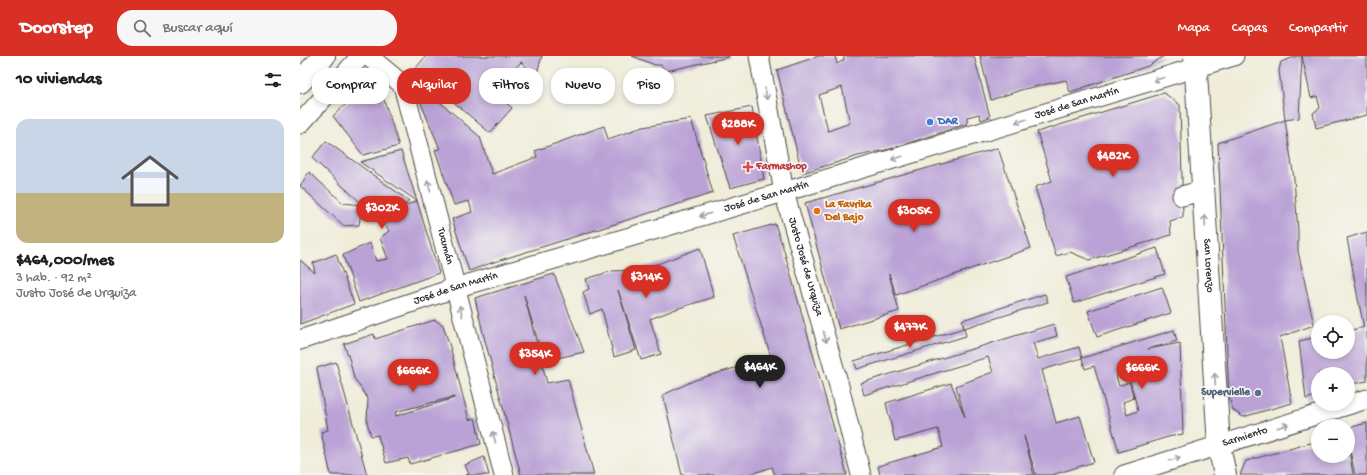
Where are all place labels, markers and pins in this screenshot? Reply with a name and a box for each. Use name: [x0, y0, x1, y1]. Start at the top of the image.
pin: $288K: [710, 112, 766, 146]
place label: DAR: [937, 116, 959, 128]
marker: DAR: [925, 117, 935, 127]
pin: $482K: [1085, 144, 1141, 178]
place label: Farmashop: [755, 161, 807, 173]
marker: Farmashop: [743, 162, 753, 172]
pin: $302K: [354, 196, 410, 230]
place label: La Favrika Del Bajo: [824, 199, 873, 224]
pin: $305K: [886, 199, 942, 233]
marker: La Favrika Del Bajo: [812, 206, 822, 216]
pin: $314K: [618, 265, 674, 299]
pin: $477K: [882, 315, 938, 349]
pin: $354K: [507, 342, 563, 376]
pin: $464K: [732, 355, 788, 389]
pin: $666K: [1114, 356, 1170, 390]
pin: $666K: [385, 359, 441, 393]
place label: Supervielle: [1201, 387, 1251, 399]
marker: Supervielle: [1253, 388, 1263, 398]

